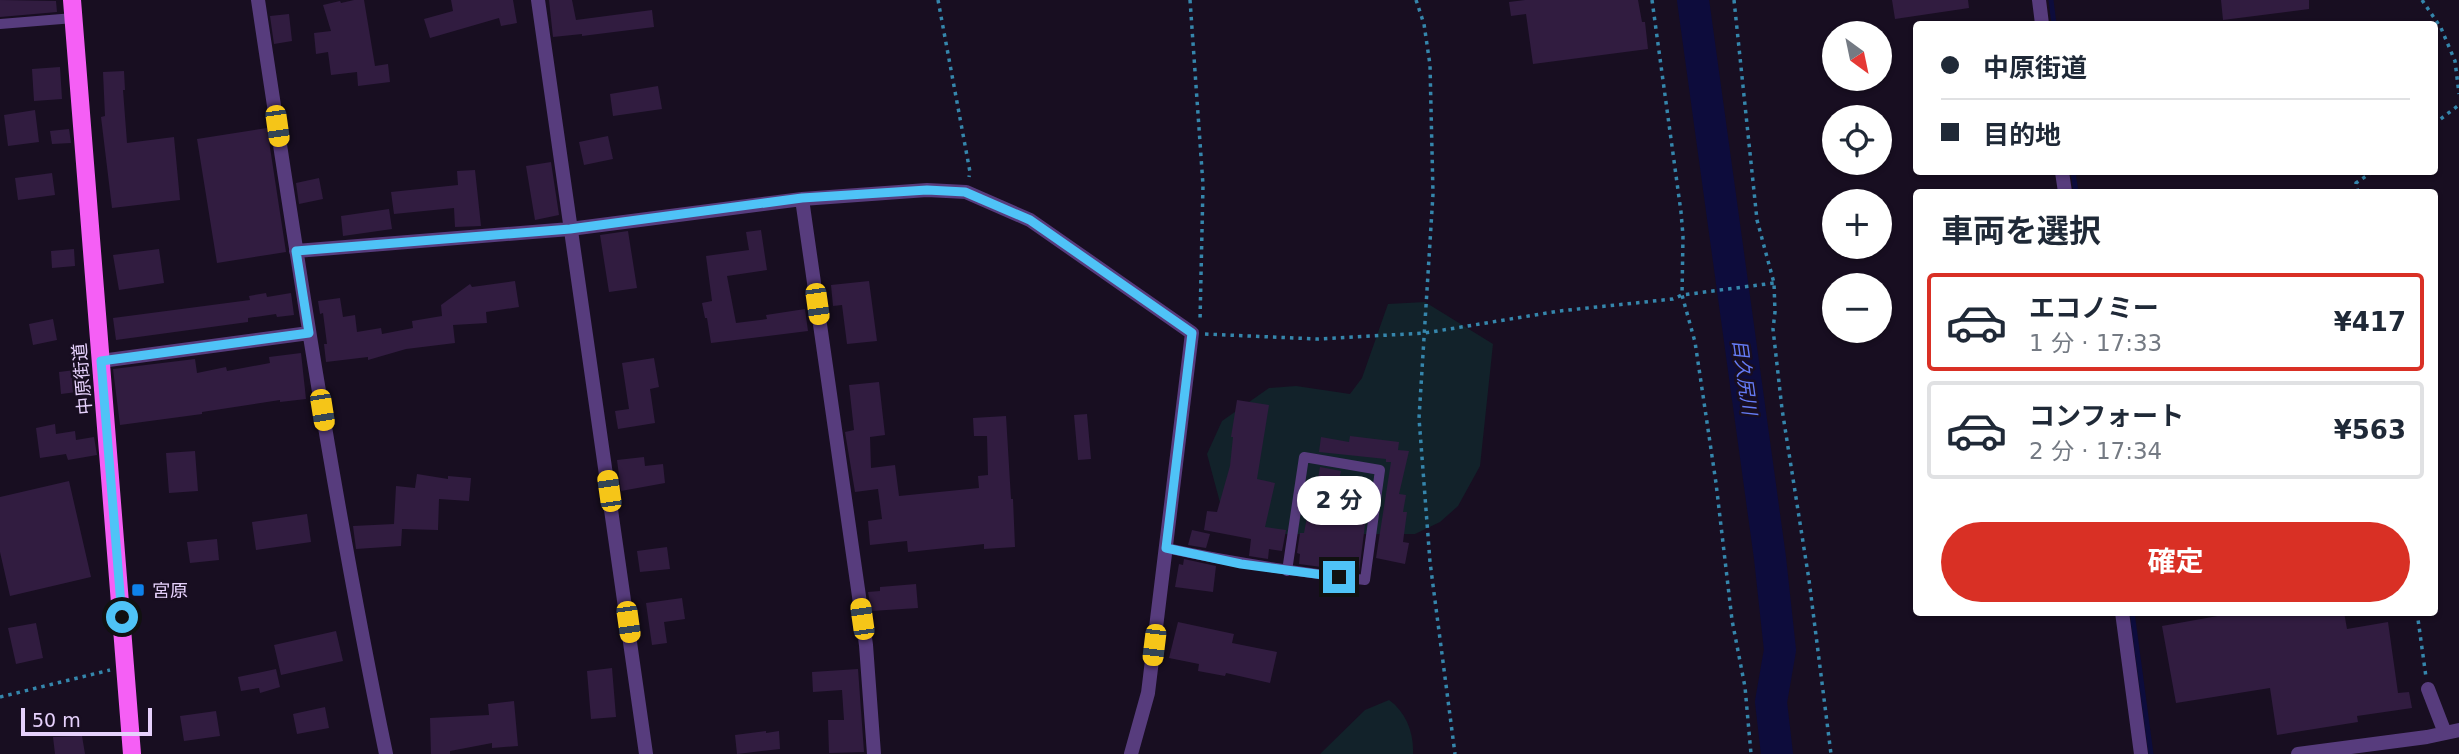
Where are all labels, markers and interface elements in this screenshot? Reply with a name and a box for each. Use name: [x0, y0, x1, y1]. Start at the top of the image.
north arrow: [1822, 21, 1892, 91]
map controls: [1822, 21, 1892, 343]
text: 中原街道: [1983, 53, 2087, 83]
car: [264, 104, 291, 148]
button: locate: [1822, 105, 1892, 175]
text: 目的地: [1983, 120, 2061, 150]
button: +: [1822, 189, 1892, 259]
text: 車両を選択: [1941, 212, 2101, 250]
button: −: [1822, 273, 1892, 343]
car: [804, 282, 831, 326]
icon: car: [1945, 291, 2008, 354]
text: エコノミー: [2029, 293, 2159, 323]
text: ¥417: [2334, 307, 2406, 337]
text: 1 分 · 17:33: [2029, 330, 2162, 356]
water label: 目久尻川: [1729, 338, 1761, 418]
street label: 中原街道: [68, 342, 96, 416]
car: [309, 388, 336, 432]
icon: car: [1945, 399, 2008, 462]
text: コンフォート: [2029, 401, 2184, 431]
text: ¥563: [2334, 415, 2406, 445]
text: 2 分 · 17:34: [2029, 438, 2162, 464]
car: [596, 469, 623, 513]
callout: 2 分: [1297, 476, 1381, 524]
text: 2 分: [1315, 487, 1363, 513]
button: 確定: [1941, 522, 2410, 602]
route end: [1323, 561, 1355, 593]
place label: 宮原: [152, 580, 188, 601]
marker: 宮原: [130, 582, 146, 598]
car: [849, 597, 876, 641]
car: [615, 600, 642, 644]
route start: [106, 601, 138, 633]
car: [1142, 623, 1167, 667]
scale bar: [21, 705, 152, 737]
text: 50 m: [32, 709, 81, 731]

